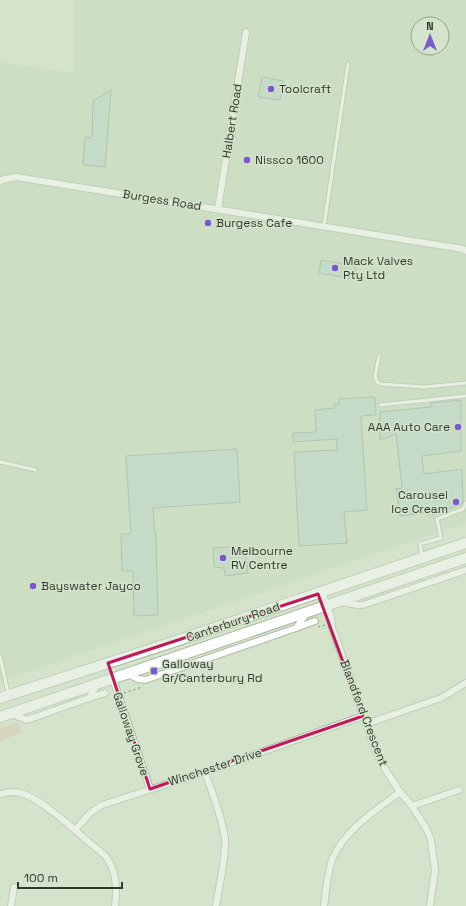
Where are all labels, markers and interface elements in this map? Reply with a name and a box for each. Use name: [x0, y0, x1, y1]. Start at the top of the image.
north arrow: [410, 16, 450, 56]
text: N: [426, 19, 434, 33]
place label: Toolcraft: [279, 81, 331, 97]
street label: Halbert Road: [218, 83, 246, 159]
marker: Toolcraft: [266, 84, 276, 94]
place label: Nissco 1600: [255, 152, 324, 168]
marker: Nissco 1600: [242, 155, 252, 165]
street label: Burgess Road: [121, 186, 203, 214]
place label: Burgess Cafe: [216, 215, 292, 231]
marker: Burgess Cafe: [203, 218, 213, 228]
place label: Mack Valves Pty Ltd: [343, 253, 413, 283]
marker: Mack Valves Pty Ltd: [330, 263, 340, 273]
place label: AAA Auto Care: [368, 419, 450, 435]
marker: AAA Auto Care: [453, 422, 463, 432]
place label: Carousel Ice Cream: [391, 487, 448, 517]
marker: Carousel Ice Cream: [451, 497, 461, 507]
place label: Melbourne RV Centre: [231, 543, 293, 573]
marker: Melbourne RV Centre: [218, 553, 228, 563]
place label: Bayswater Jayco: [41, 578, 141, 594]
marker: Bayswater Jayco: [28, 581, 38, 591]
street label: Canterbury Road: [184, 598, 282, 646]
place label: Galloway Gr/Canterbury Rd: [162, 656, 263, 686]
street label: Blandford Crescent: [336, 657, 392, 769]
marker: Galloway Gr/Canterbury Rd: [149, 666, 159, 676]
street label: Galloway Grove: [109, 690, 153, 778]
street label: Winchester Drive: [166, 744, 264, 790]
scale bar: [18, 864, 122, 890]
text: 100 m: [24, 870, 58, 886]

